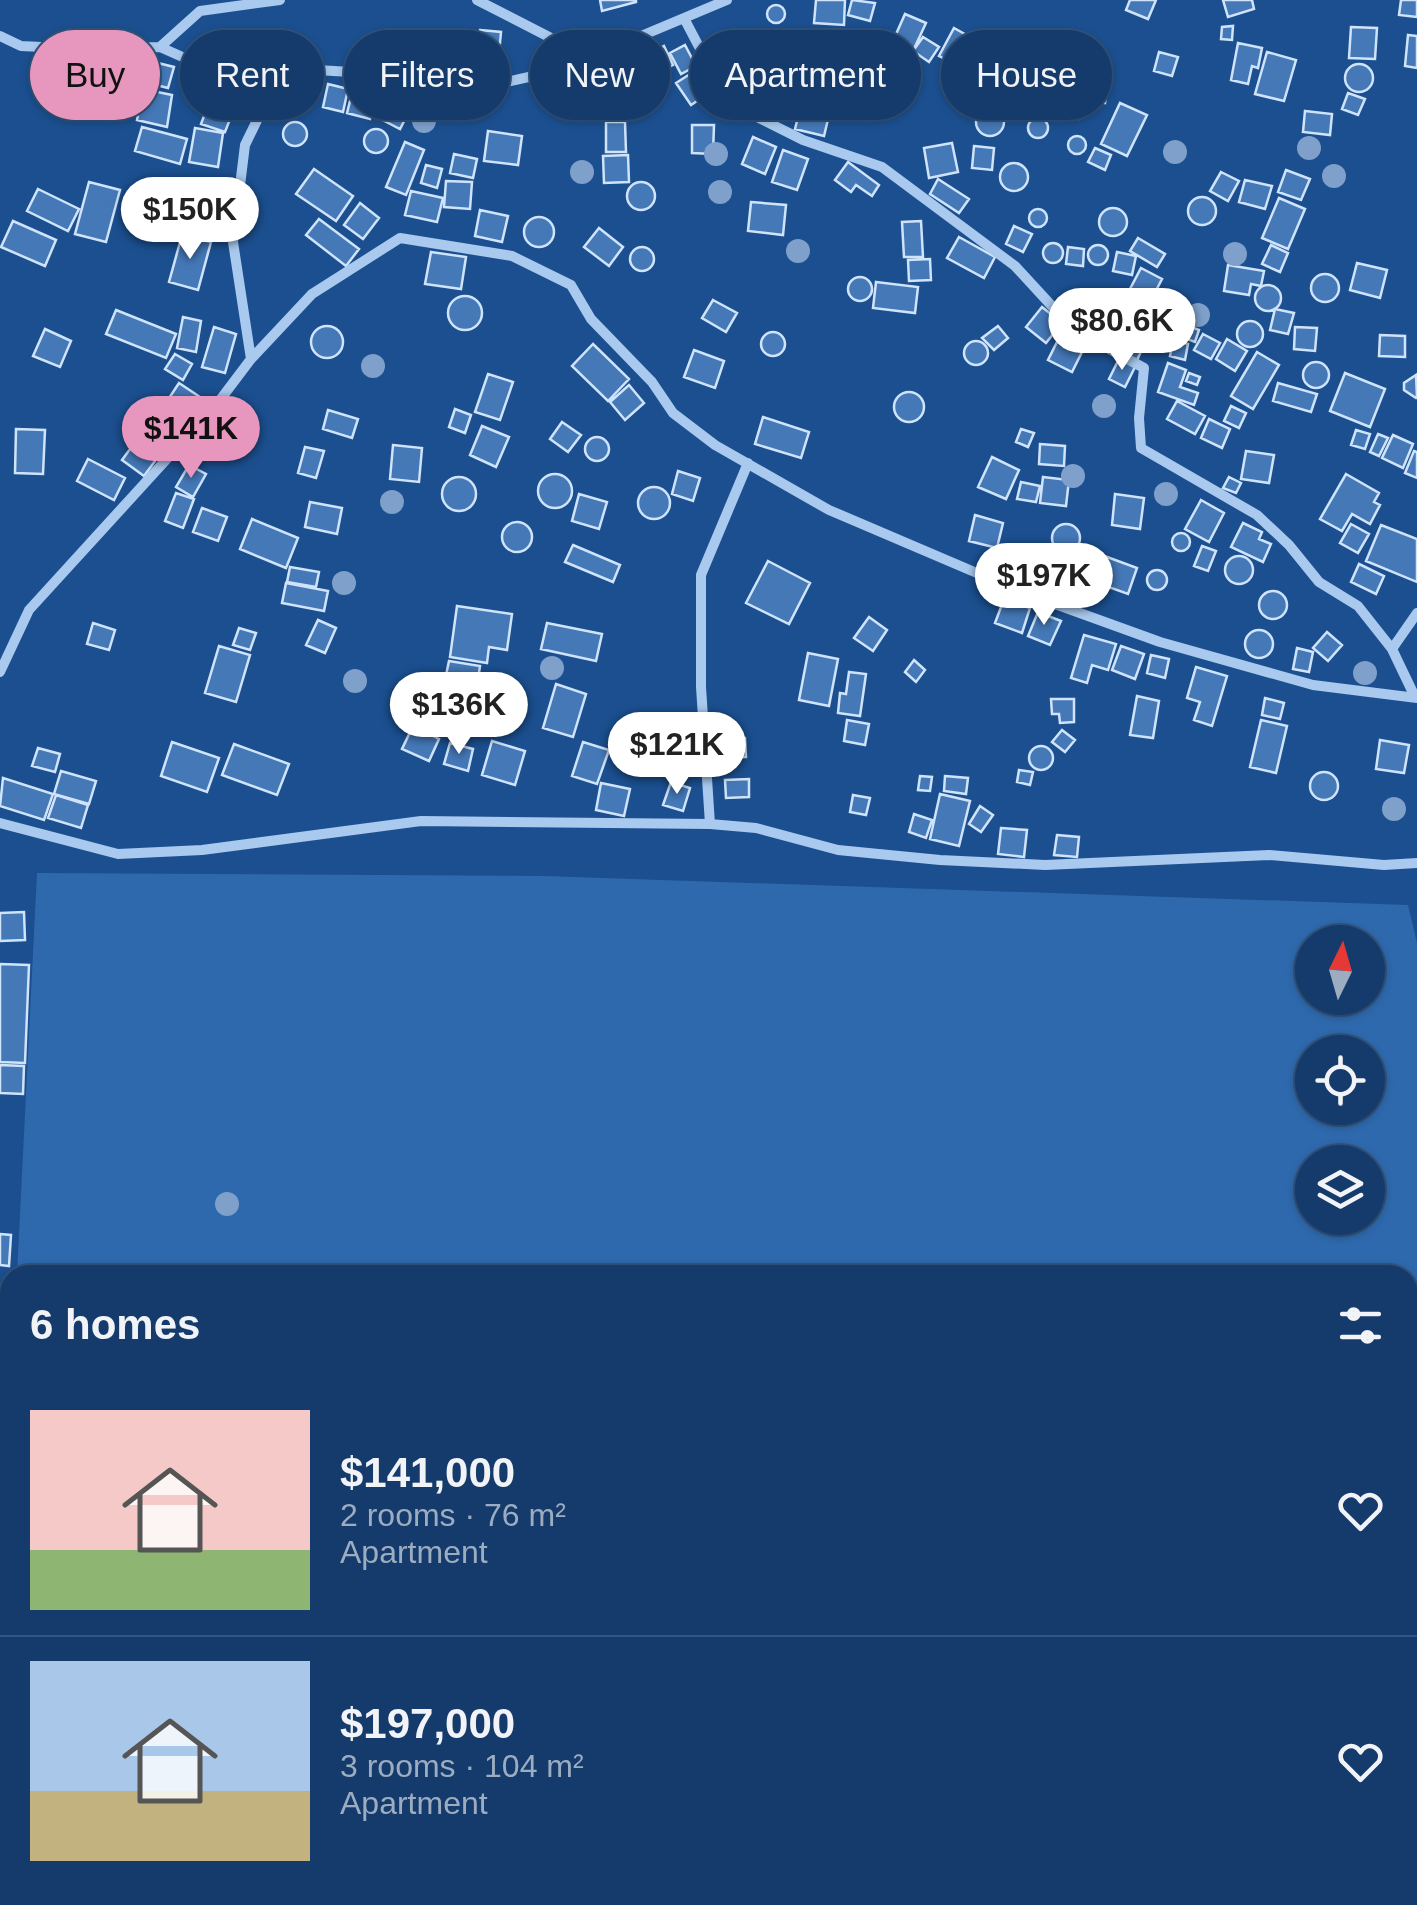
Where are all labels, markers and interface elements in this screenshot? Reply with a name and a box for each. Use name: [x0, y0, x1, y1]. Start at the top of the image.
chip: Buy: [30, 30, 160, 120]
chip: Rent: [180, 30, 324, 120]
chip: Filters: [344, 30, 510, 120]
chip: New: [530, 30, 670, 120]
chip: Apartment: [690, 30, 921, 120]
chip: House: [941, 30, 1112, 120]
pin: $150K: [120, 177, 260, 262]
text: $150K: [143, 191, 237, 227]
pin: $80.6K: [1041, 288, 1203, 373]
text: $80.6K: [1070, 302, 1174, 338]
pin: $141K: [121, 396, 261, 481]
text: $141K: [144, 410, 238, 446]
pin: $197K: [974, 543, 1114, 628]
text: $197K: [997, 557, 1091, 593]
pin: $136K: [389, 672, 529, 757]
text: $136K: [412, 686, 506, 722]
pin: $121K: [607, 712, 747, 797]
text: $121K: [630, 726, 724, 762]
north arrow: [1295, 925, 1385, 1015]
map controls: [1295, 925, 1385, 1235]
button: locate: [1295, 1035, 1385, 1125]
button: layers: [1295, 1145, 1385, 1235]
icon: filters: [1333, 1298, 1388, 1353]
text: 6 homes: [30, 1301, 200, 1348]
text: $141,000: [340, 1449, 515, 1496]
icon: home: [110, 1450, 230, 1570]
icon: heart: [1333, 1483, 1388, 1538]
text: 2 rooms · 76 m²: [340, 1497, 566, 1533]
text: Apartment: [340, 1534, 488, 1570]
text: $197,000: [340, 1700, 515, 1747]
icon: home: [110, 1701, 230, 1821]
icon: heart: [1333, 1734, 1388, 1789]
text: 3 rooms · 104 m²: [340, 1748, 584, 1784]
text: Apartment: [340, 1785, 488, 1821]

